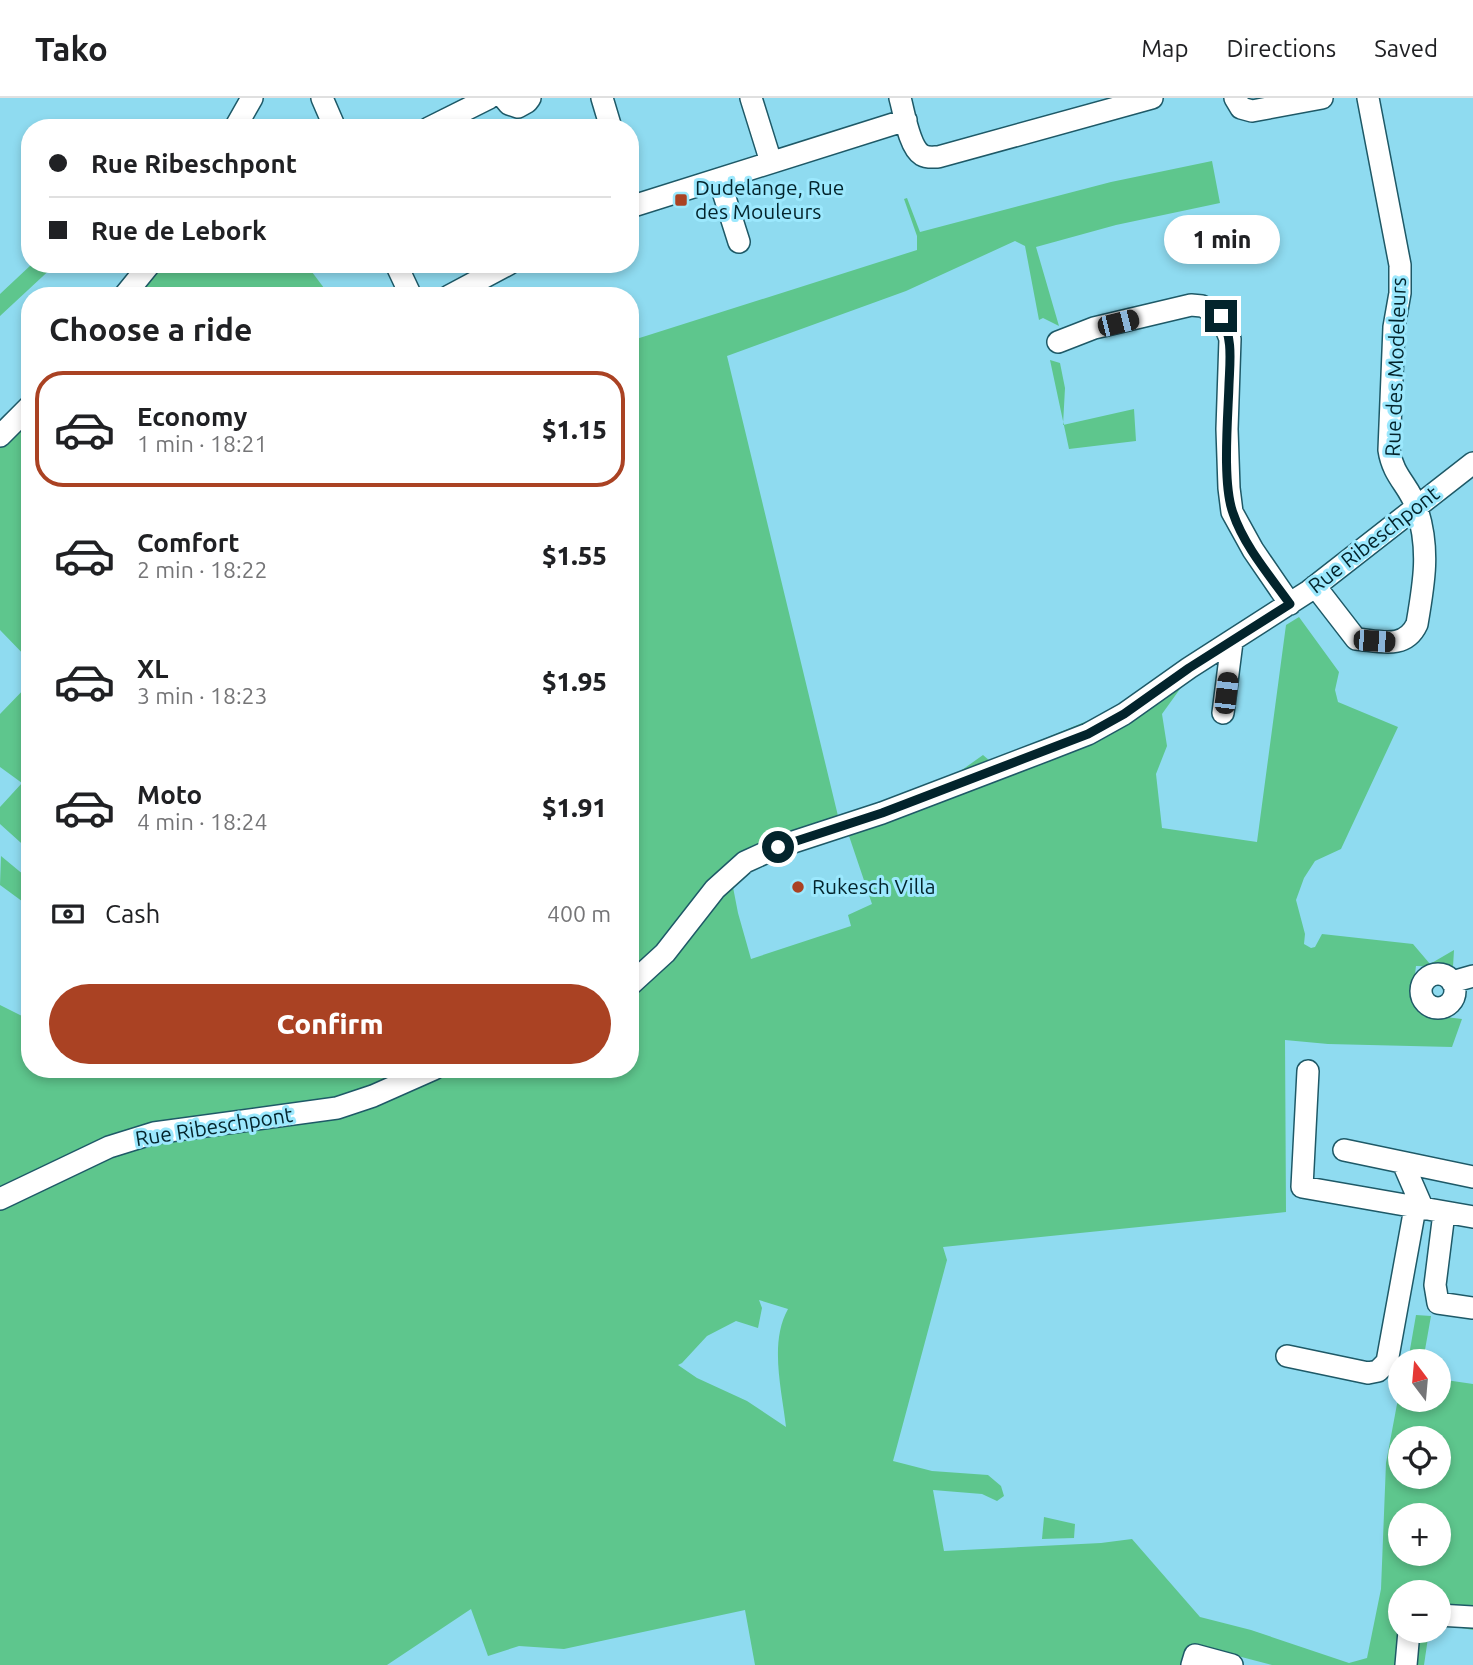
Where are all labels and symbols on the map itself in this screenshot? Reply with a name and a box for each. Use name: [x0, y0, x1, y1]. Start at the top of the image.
place label: Dudelange, Rue des Mouleurs: [695, 175, 844, 223]
marker: Dudelange, Rue des Mouleurs: [673, 192, 689, 208]
callout: 1 min: [1163, 214, 1279, 264]
street label: Rue des Modeleurs: [1380, 277, 1410, 457]
route end: [1205, 300, 1237, 332]
car: [1096, 308, 1141, 338]
street label: Rue Ribeschpont: [1303, 481, 1444, 598]
car: [1353, 629, 1396, 653]
car: [1214, 671, 1239, 715]
route start: [762, 831, 794, 863]
place label: Rukesch Villa: [812, 874, 936, 898]
marker: Rukesch Villa: [790, 879, 806, 895]
street label: Rue Ribeschpont: [133, 1102, 294, 1150]
north arrow: [1388, 1349, 1451, 1412]

